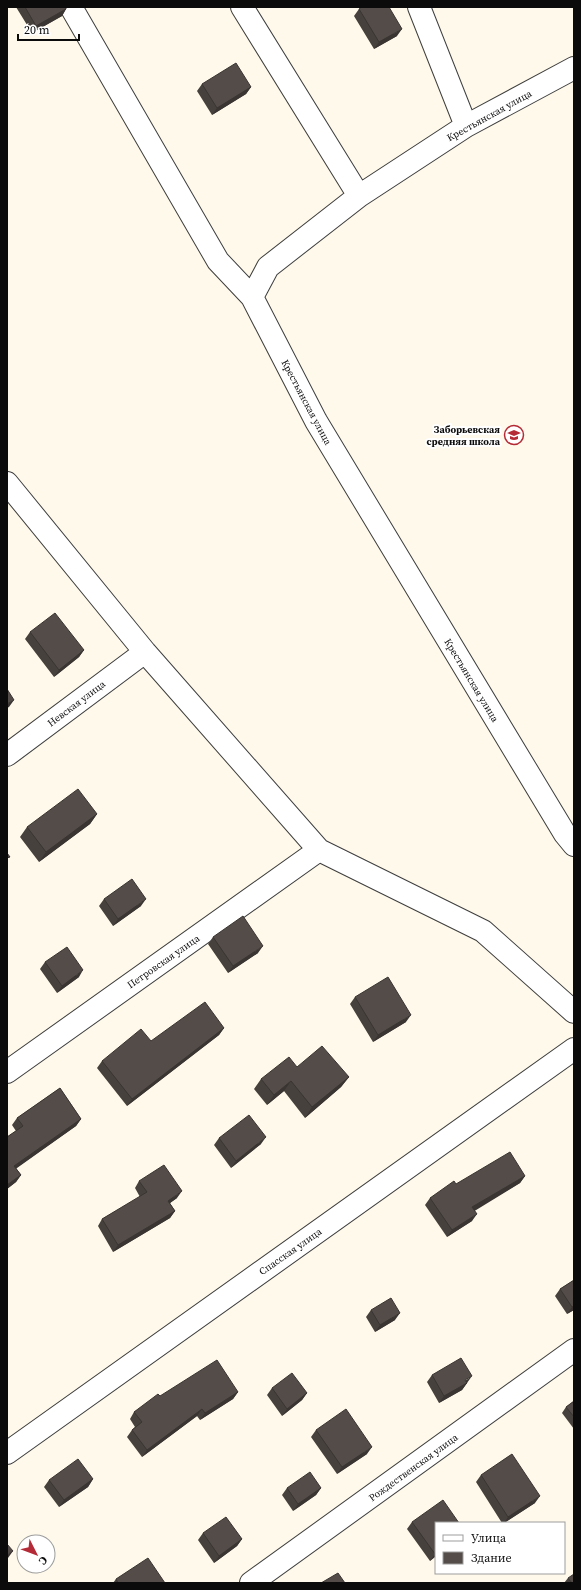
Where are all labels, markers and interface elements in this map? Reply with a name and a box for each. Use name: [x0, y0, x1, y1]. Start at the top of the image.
scale bar: [18, 16, 79, 42]
text: 20 m: [24, 22, 50, 38]
street label: Крестьянская улица: [445, 86, 535, 144]
street label: Крестьянская улица: [279, 357, 335, 448]
place label: Заборьевская средняя школа: [426, 423, 501, 448]
school or university icon: Заборьевская средняя школа: [503, 424, 525, 446]
street label: Крестьянская улица: [442, 636, 502, 725]
street label: Невская улица: [45, 677, 109, 729]
street label: Петровская улица: [125, 931, 203, 991]
street label: Спасская улица: [256, 1224, 325, 1278]
street label: Рождественская улица: [366, 1430, 461, 1504]
legend: [435, 1522, 565, 1574]
text: Улица: [471, 1530, 507, 1546]
north arrow: [16, 1534, 56, 1574]
text: Здание: [471, 1550, 512, 1566]
text: С: [35, 1553, 51, 1568]

